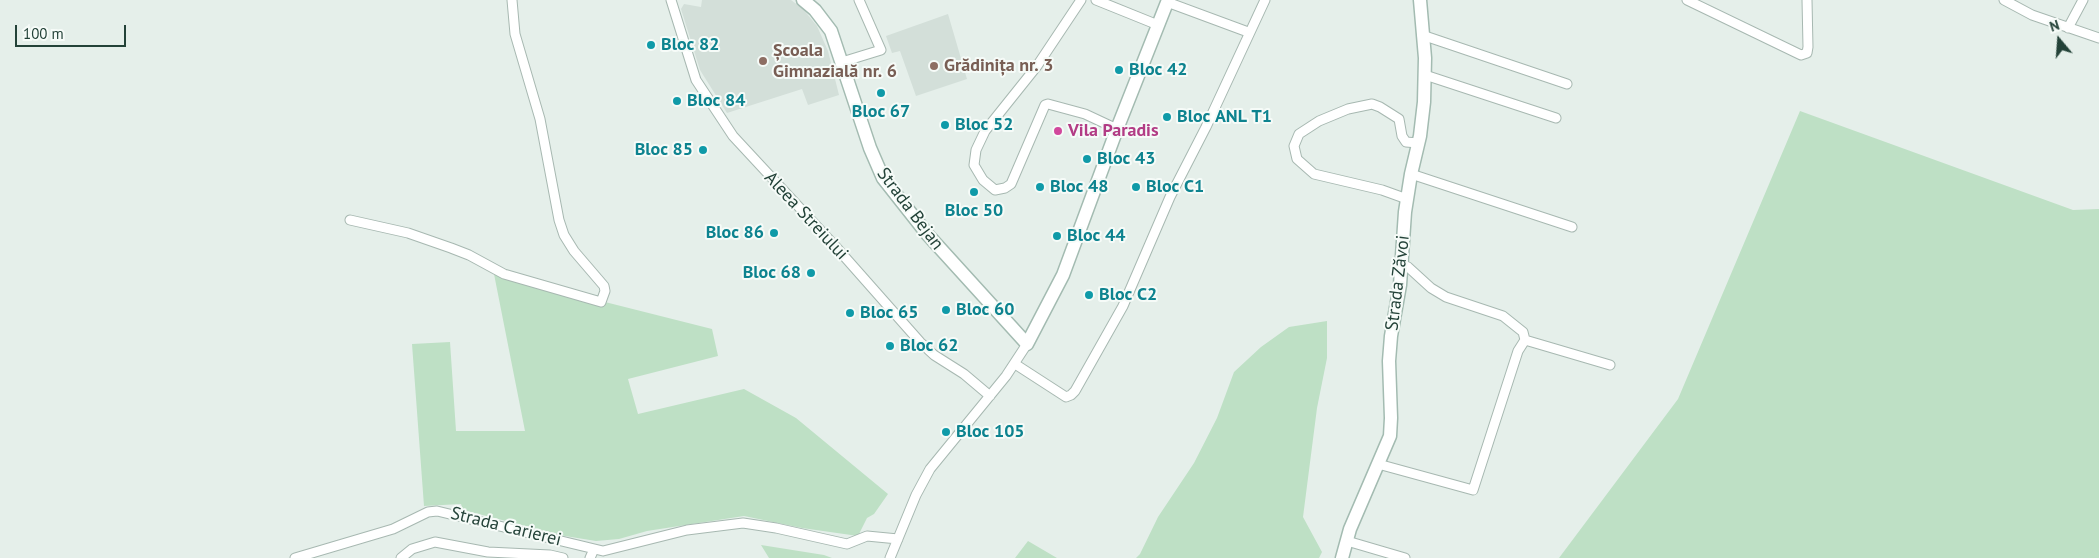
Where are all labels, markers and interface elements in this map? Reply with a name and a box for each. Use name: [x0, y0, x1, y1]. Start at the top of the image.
scale bar: [18, 15, 129, 47]
north arrow: [2034, 15, 2084, 65]
text: N: [2047, 16, 2062, 36]
text: 100 m: [23, 24, 64, 43]
place label: Bloc 82: [661, 34, 719, 56]
marker: Bloc 82: [645, 39, 657, 51]
place label: Școala Gimnazială nr. 6: [773, 40, 897, 82]
marker: Școala Gimnazială nr. 6: [757, 55, 769, 67]
place label: Grădinița nr. 3: [944, 55, 1053, 77]
place label: Bloc 42: [1129, 59, 1187, 81]
marker: Grădinița nr. 3: [928, 60, 940, 72]
marker: Bloc 42: [1113, 64, 1125, 76]
marker: Bloc 67: [875, 87, 887, 99]
place label: Bloc 84: [687, 90, 745, 112]
marker: Bloc 84: [671, 95, 683, 107]
place label: Bloc 67: [852, 101, 910, 123]
place label: Bloc ANL T1: [1177, 106, 1272, 128]
marker: Bloc ANL T1: [1161, 111, 1173, 123]
place label: Bloc 52: [955, 114, 1013, 136]
marker: Bloc 52: [939, 119, 951, 131]
place label: Vila Paradis: [1068, 120, 1159, 142]
marker: Vila Paradis: [1052, 125, 1064, 137]
place label: Bloc 85: [635, 139, 693, 161]
marker: Bloc 85: [697, 144, 709, 156]
place label: Bloc 43: [1097, 148, 1155, 170]
marker: Bloc 43: [1081, 153, 1093, 165]
street label: Strada Bejan: [872, 164, 948, 254]
street label: Aleea Streiului: [760, 167, 852, 265]
place label: Bloc 48: [1050, 176, 1108, 198]
place label: Bloc C1: [1146, 176, 1204, 198]
marker: Bloc 48: [1034, 181, 1046, 193]
marker: Bloc C1: [1130, 181, 1142, 193]
marker: Bloc 50: [968, 186, 980, 198]
place label: Bloc 50: [945, 200, 1003, 222]
place label: Bloc 86: [706, 222, 764, 244]
place label: Bloc 44: [1067, 225, 1125, 247]
marker: Bloc 86: [768, 227, 780, 239]
marker: Bloc 44: [1051, 230, 1063, 242]
street label: Strada Zăvoi: [1381, 234, 1415, 332]
place label: Bloc 68: [743, 262, 801, 284]
marker: Bloc 68: [805, 267, 817, 279]
place label: Bloc C2: [1099, 284, 1157, 306]
marker: Bloc C2: [1083, 289, 1095, 301]
place label: Bloc 60: [956, 299, 1014, 321]
place label: Bloc 65: [860, 302, 918, 324]
marker: Bloc 60: [940, 304, 952, 316]
marker: Bloc 65: [844, 307, 856, 319]
place label: Bloc 62: [900, 335, 958, 357]
marker: Bloc 62: [884, 340, 896, 352]
place label: Bloc 105: [956, 421, 1025, 443]
marker: Bloc 105: [940, 426, 952, 438]
street label: Strada Carierei: [448, 503, 564, 551]

